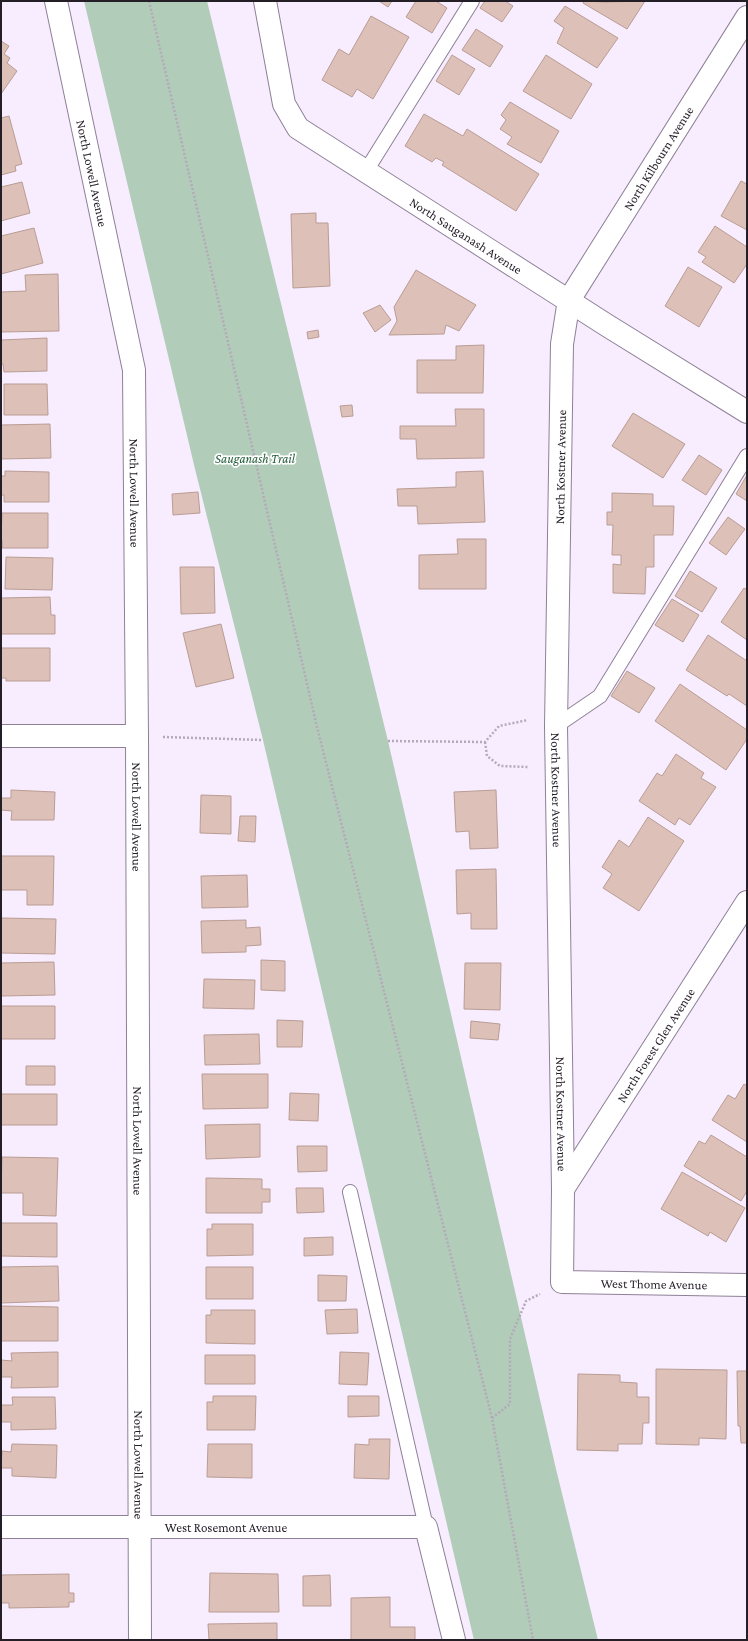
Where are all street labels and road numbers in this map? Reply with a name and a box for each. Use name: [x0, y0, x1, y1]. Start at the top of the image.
street label: North Kilbourn Avenue: [620, 103, 697, 213]
street label: North Lowell Avenue: [73, 118, 111, 228]
street label: North Sauganash Avenue: [407, 194, 525, 277]
street label: North Kostner Avenue: [552, 409, 569, 524]
street label: North Lowell Avenue: [127, 438, 142, 548]
street label: North Kostner Avenue: [548, 733, 565, 848]
street label: North Lowell Avenue: [129, 762, 144, 872]
street label: North Forest Glen Avenue: [614, 985, 698, 1105]
street label: North Kostner Avenue: [553, 1057, 570, 1172]
street label: North Lowell Avenue: [130, 1086, 146, 1196]
street label: West Thome Avenue: [601, 1276, 708, 1292]
street label: North Lowell Avenue: [131, 1410, 147, 1520]
street label: West Rosemont Avenue: [165, 1520, 287, 1535]

